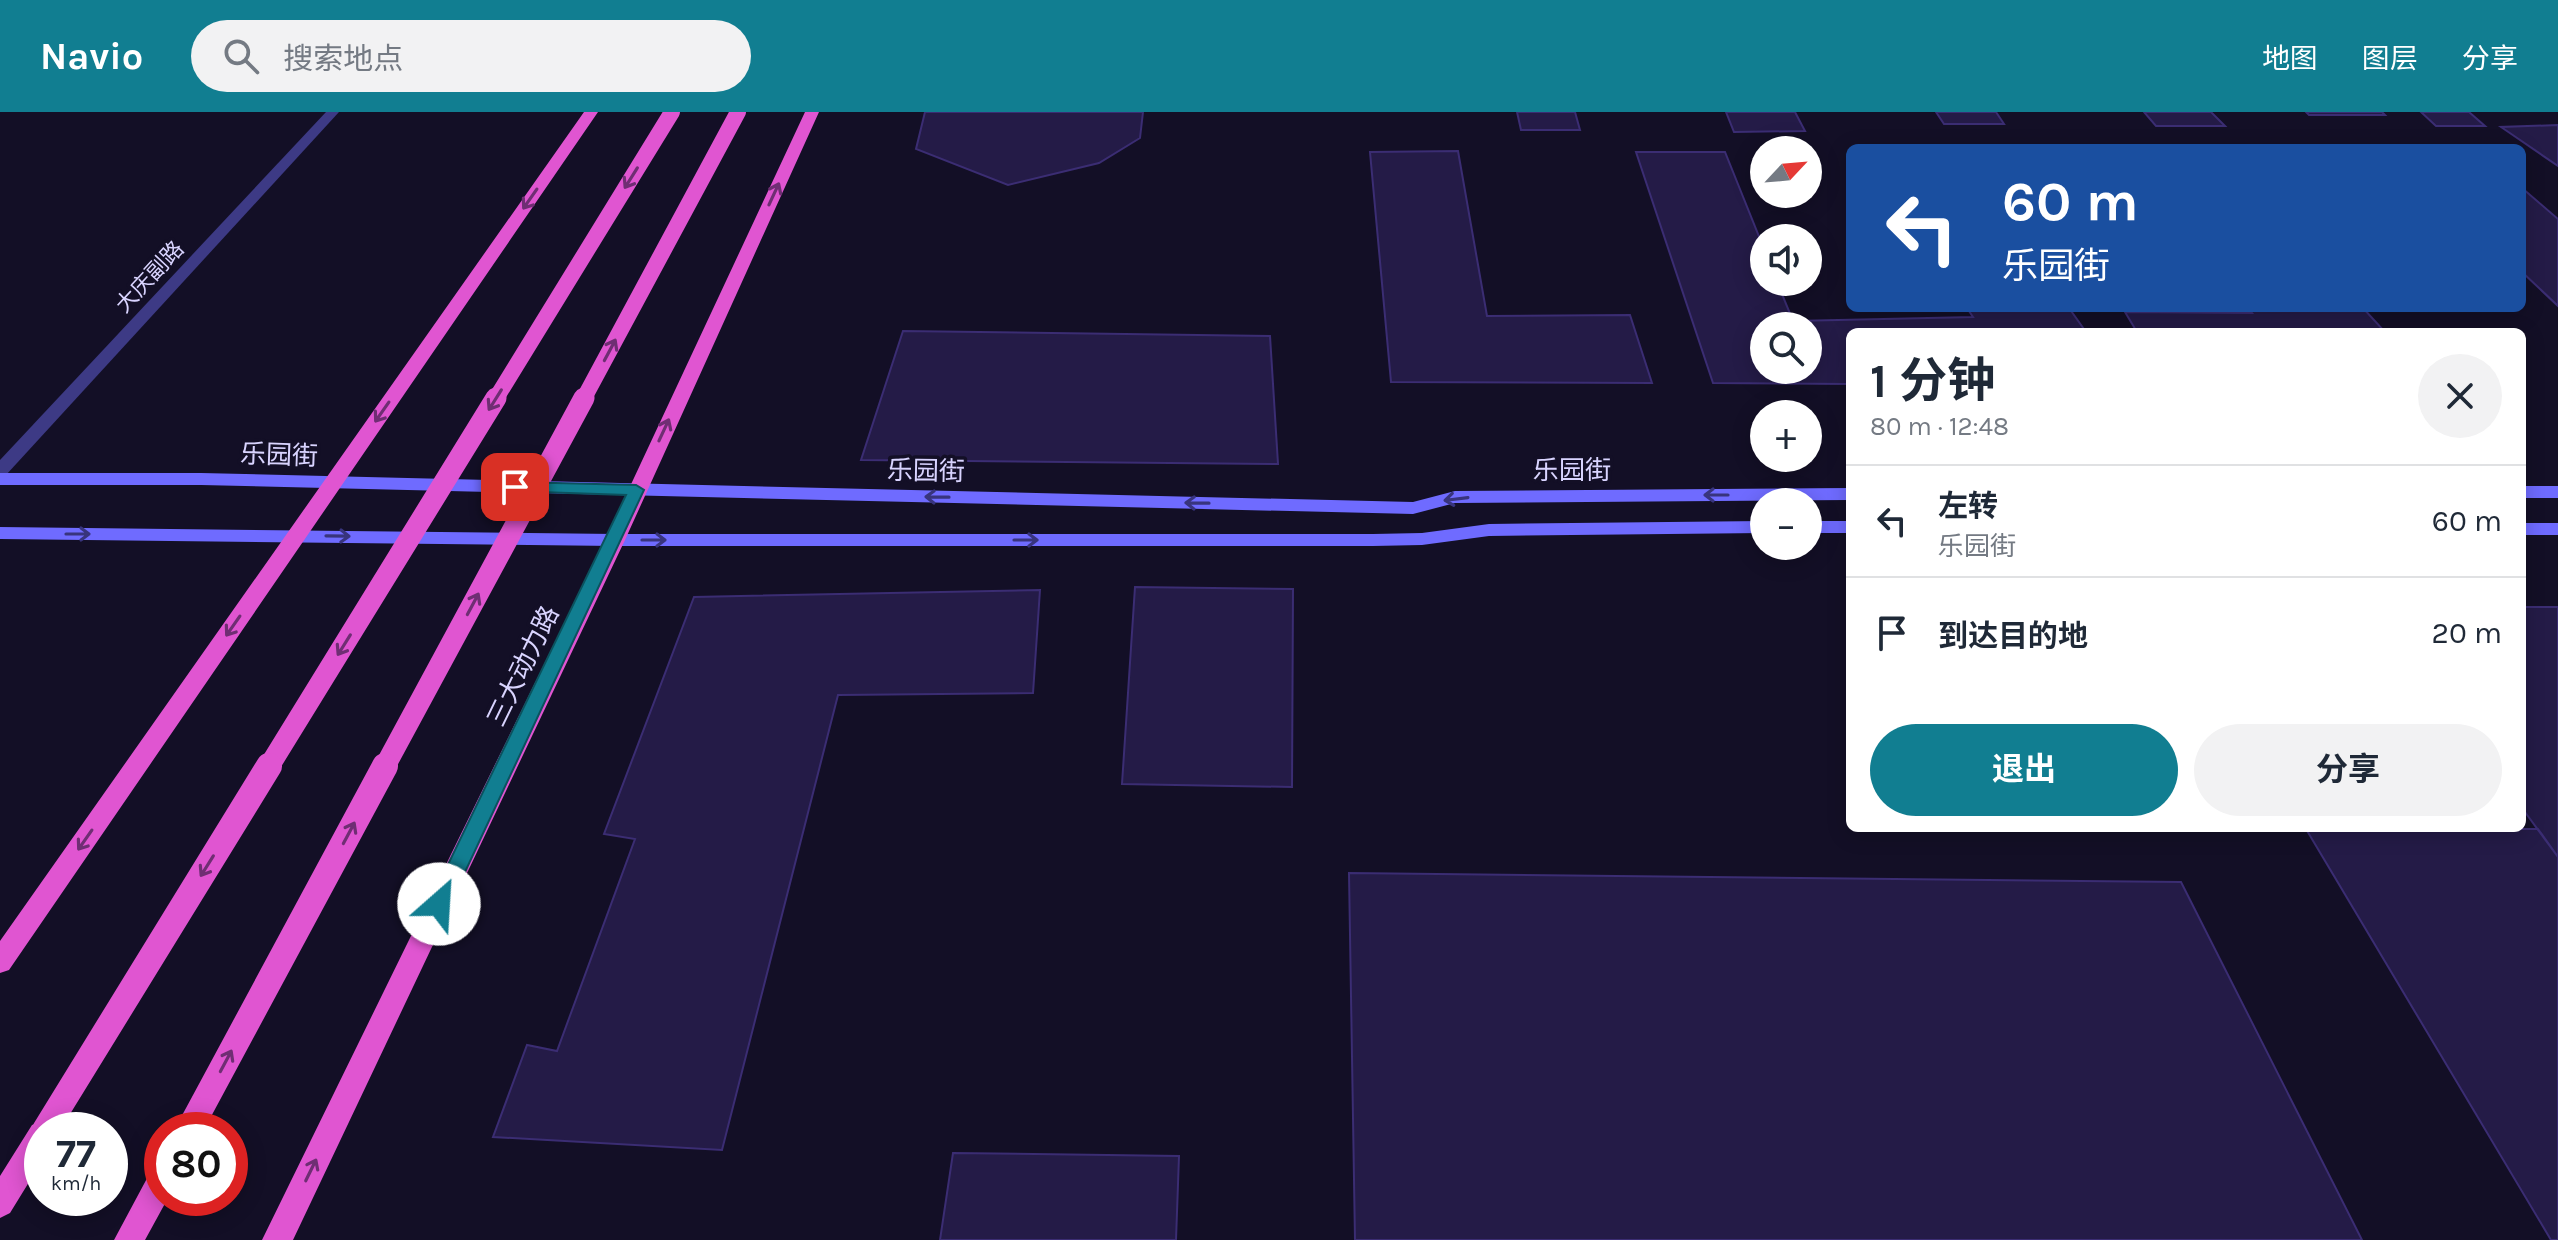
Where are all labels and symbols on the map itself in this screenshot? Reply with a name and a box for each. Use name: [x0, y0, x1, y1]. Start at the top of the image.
north arrow: [1750, 136, 1822, 208]
one-way arrow: [623, 166, 639, 189]
one-way arrow: [767, 182, 782, 206]
one-way arrow: [522, 188, 538, 210]
street label: 大庆副路: [110, 236, 190, 318]
one-way arrow: [602, 339, 618, 363]
one-way arrow: [486, 388, 502, 411]
one-way arrow: [374, 401, 390, 423]
one-way arrow: [658, 418, 673, 442]
street label: 乐园街: [239, 438, 319, 472]
pin: [481, 453, 549, 521]
street label: 乐园街: [887, 455, 965, 487]
street label: 乐园街: [1533, 455, 1611, 486]
one-way arrow: [1703, 487, 1730, 503]
one-way arrow: [925, 489, 951, 505]
one-way arrow: [1443, 491, 1470, 506]
one-way arrow: [1184, 495, 1211, 510]
one-way arrow: [64, 526, 91, 542]
one-way arrow: [324, 528, 351, 543]
one-way arrow: [640, 532, 667, 548]
one-way arrow: [1012, 532, 1039, 548]
one-way arrow: [465, 593, 481, 616]
street label: 三大动力路: [481, 601, 565, 731]
one-way arrow: [225, 615, 241, 637]
one-way arrow: [335, 633, 351, 656]
one-way arrow: [342, 821, 357, 845]
one-way arrow: [77, 828, 93, 850]
one-way arrow: [199, 854, 215, 877]
position arrow: [397, 862, 481, 946]
one-way arrow: [218, 1050, 234, 1074]
speed limit sign: 80: [144, 1112, 248, 1216]
one-way arrow: [304, 1158, 319, 1182]

